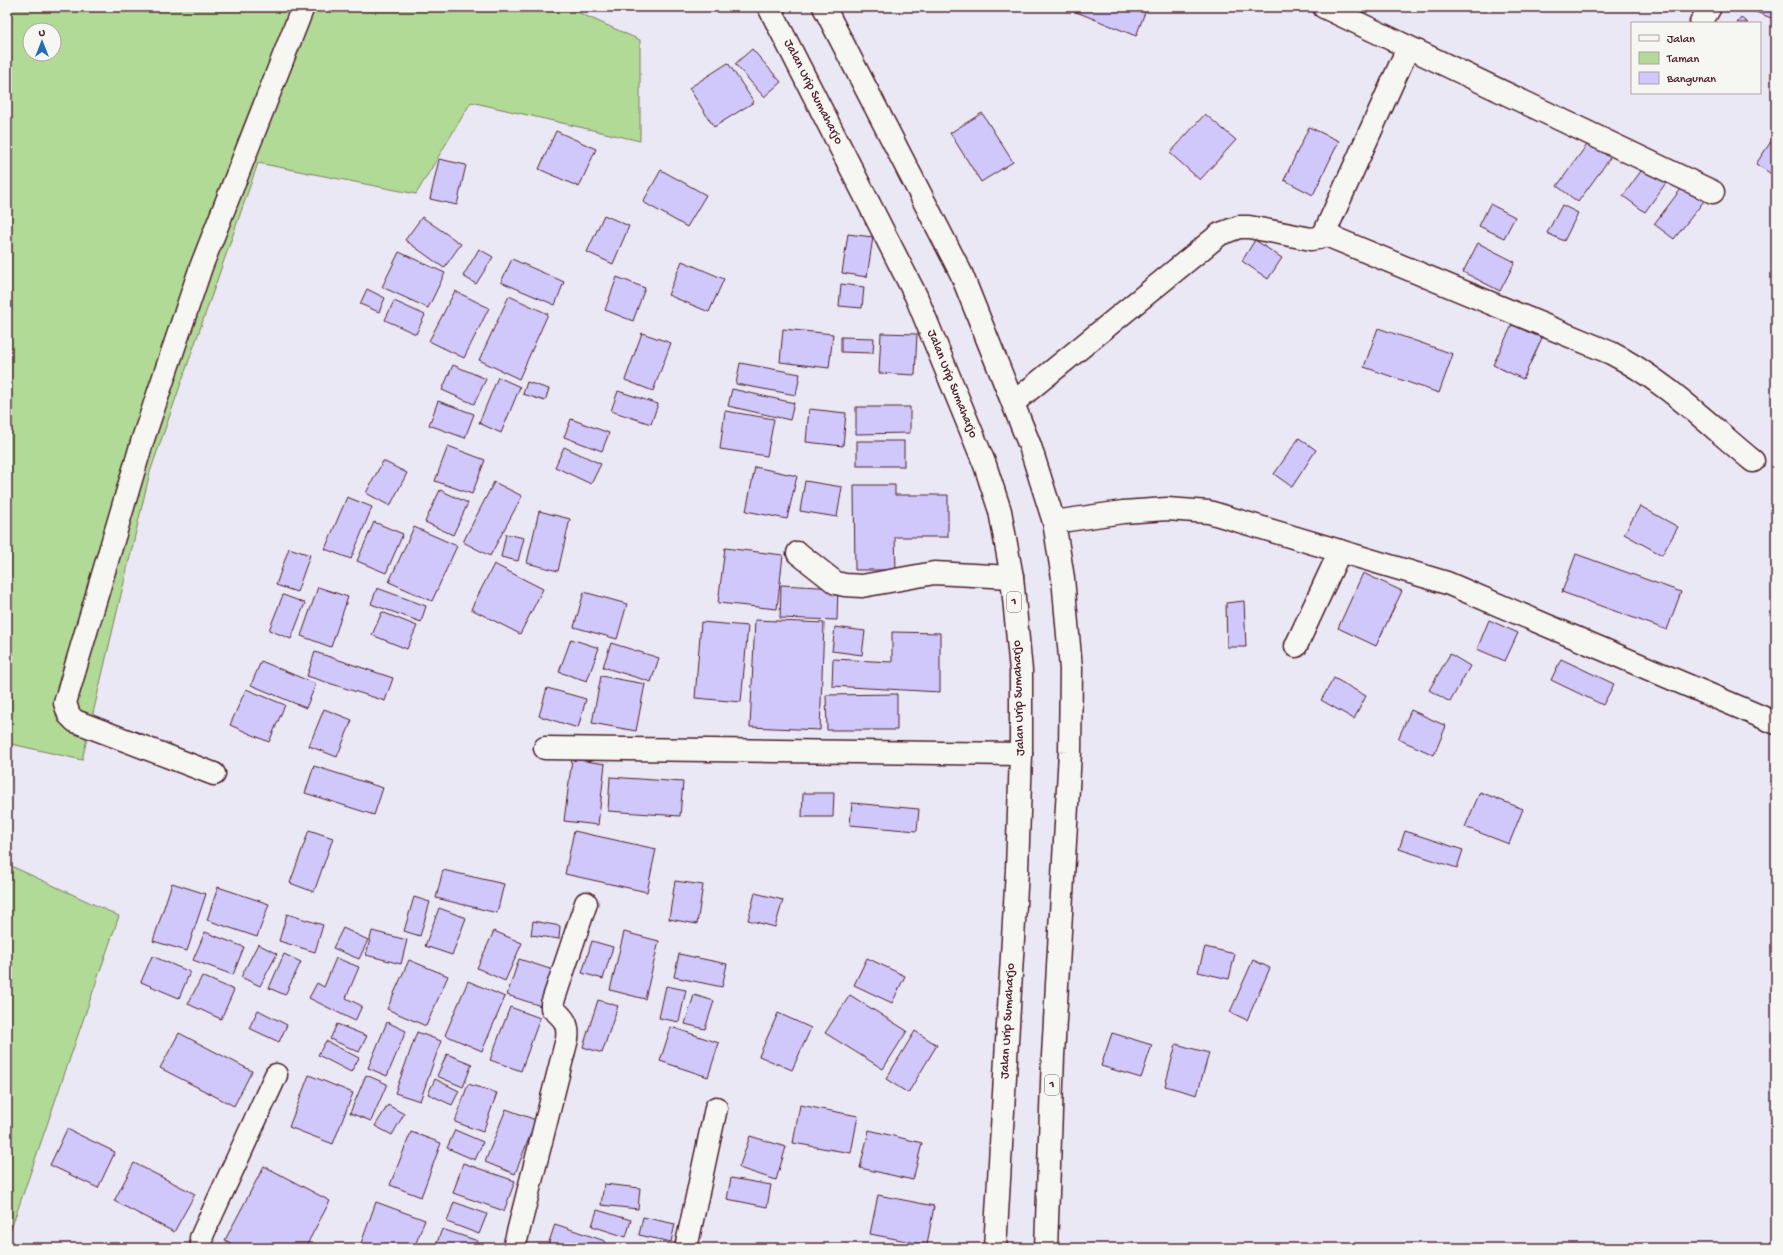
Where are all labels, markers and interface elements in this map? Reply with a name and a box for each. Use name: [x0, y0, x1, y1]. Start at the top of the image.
north arrow: [22, 22, 62, 62]
legend: [1631, 22, 1761, 94]
text: U: [39, 28, 46, 40]
text: Jalan: [1667, 33, 1695, 47]
street label: Jalan Urip Sumaharjo: [780, 37, 846, 147]
text: Taman: [1666, 53, 1699, 67]
text: Bangunan: [1666, 73, 1716, 87]
street label: Jalan Urip Sumaharjo: [923, 328, 981, 441]
road number: 1: [1007, 592, 1021, 612]
street label: Jalan Urip Sumaharjo: [1009, 640, 1029, 756]
street label: Jalan Urip Sumaharjo: [997, 963, 1019, 1079]
road number: 1: [1045, 1075, 1059, 1095]

